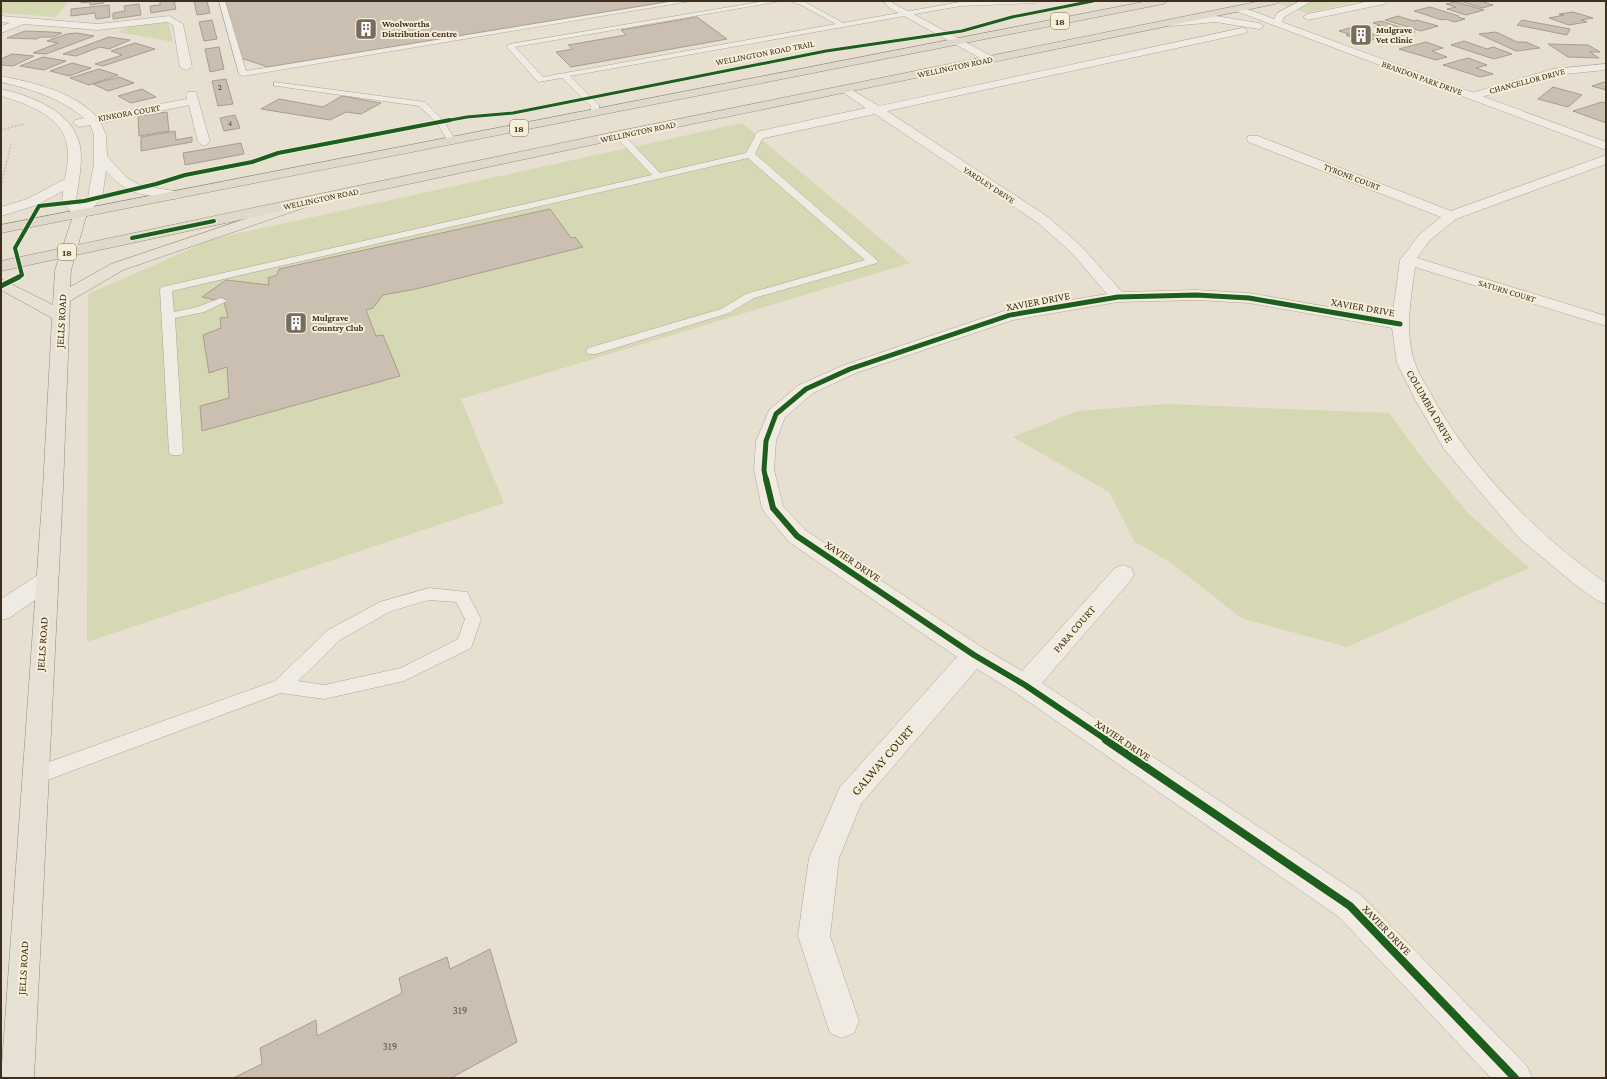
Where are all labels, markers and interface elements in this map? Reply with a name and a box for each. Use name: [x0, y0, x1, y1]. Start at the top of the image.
road number: 18: [1051, 13, 1069, 29]
building icon: Woolworths Distribution Centre: [353, 16, 379, 42]
place label: Woolworths Distribution Centre: [381, 19, 457, 39]
building icon: Mulgrave Vet Clinic: [1348, 22, 1374, 48]
place label: Mulgrave Vet Clinic: [1375, 25, 1413, 45]
street label: WELLINGTON ROAD TRAIL: [715, 38, 816, 68]
street label: WELLINGTON ROAD: [916, 54, 994, 80]
street label: BRANDON PARK DRIVE: [1380, 59, 1464, 97]
street label: CHANCELLOR DRIVE: [1488, 66, 1566, 96]
house number: 2: [218, 82, 222, 92]
street label: KINKORA COURT: [97, 103, 161, 123]
house number: 4: [228, 118, 233, 128]
street label: WELLINGTON ROAD: [599, 119, 677, 145]
road number: 18: [510, 120, 528, 136]
street label: TYRONE COURT: [1322, 162, 1382, 192]
street label: YARDLEY DRIVE: [961, 165, 1017, 206]
street label: WELLINGTON ROAD: [282, 186, 360, 212]
road number: 18: [58, 244, 76, 260]
street label: SATURN COURT: [1477, 278, 1537, 304]
street label: XAVIER DRIVE: [1005, 289, 1071, 313]
street label: JELLS ROAD: [54, 294, 69, 349]
street label: XAVIER DRIVE: [1330, 295, 1396, 319]
building icon: Mulgrave Country Club: [283, 310, 309, 336]
place label: Mulgrave Country Club: [312, 313, 364, 333]
street label: COLUMBIA DRIVE: [1404, 367, 1456, 445]
street label: XAVIER DRIVE: [823, 538, 883, 584]
street label: PARA COURT: [1050, 603, 1098, 655]
street label: JELLS ROAD: [34, 616, 51, 673]
street label: XAVIER DRIVE: [1093, 717, 1153, 763]
street label: GALWAY COURT: [848, 722, 917, 798]
street label: XAVIER DRIVE: [1360, 903, 1414, 957]
street label: JELLS ROAD: [16, 941, 31, 996]
house number: 319: [453, 1004, 467, 1016]
house number: 319: [383, 1040, 397, 1052]

